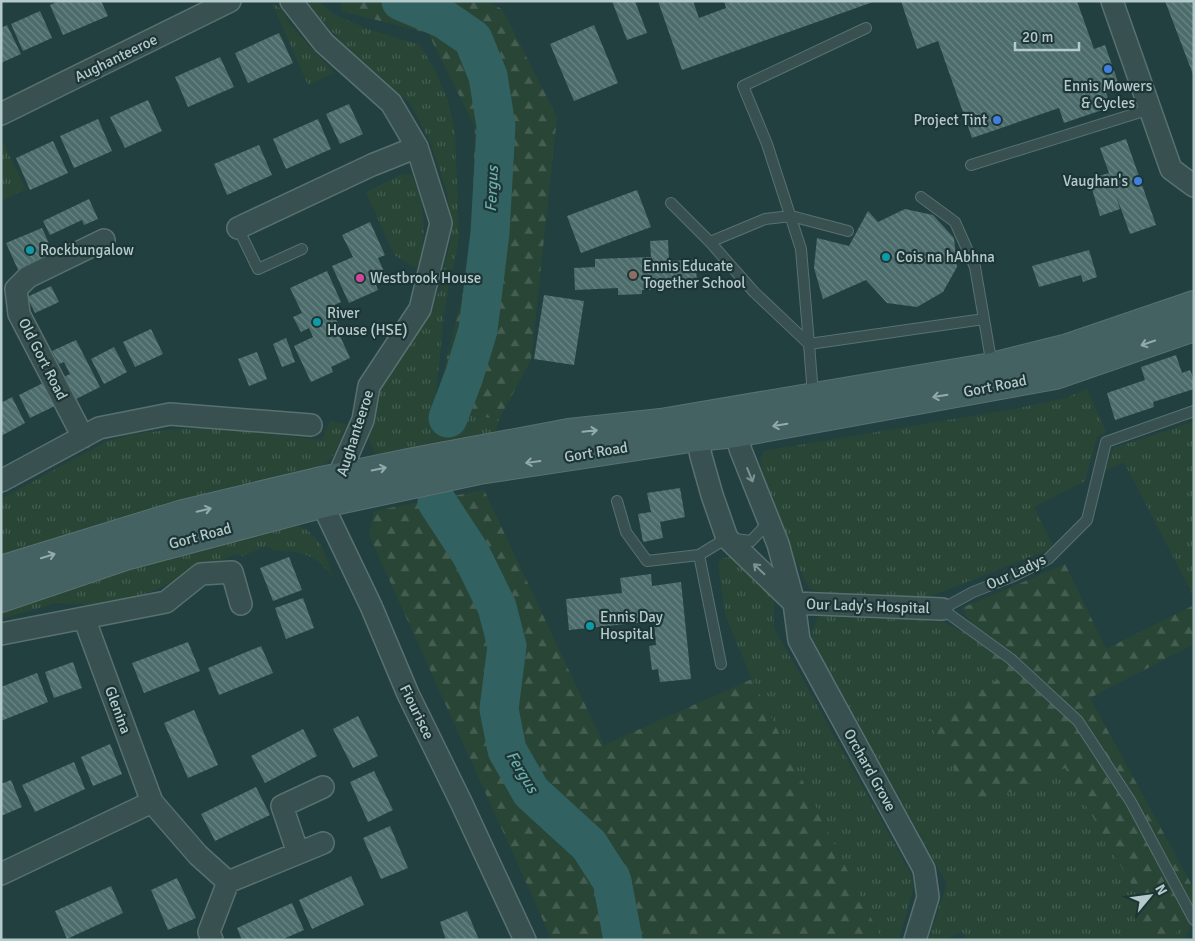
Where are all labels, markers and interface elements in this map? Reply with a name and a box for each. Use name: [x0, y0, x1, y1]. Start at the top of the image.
scale bar: [1015, 20, 1079, 52]
text: 20 m: [1022, 28, 1053, 46]
street label: Aughanteeroe: [72, 30, 160, 86]
marker: Ennis Mowers & Cycles: [1102, 63, 1114, 75]
place label: Ennis Mowers & Cycles: [1064, 77, 1153, 112]
place label: Project Tint: [914, 111, 987, 129]
marker: Project Tint: [991, 114, 1003, 126]
water label: Fergus: [481, 164, 503, 212]
place label: Vaughan's: [1063, 172, 1128, 190]
marker: Vaughan's: [1132, 175, 1144, 187]
place label: Rockbungalow: [40, 241, 134, 259]
marker: Rockbungalow: [24, 244, 36, 256]
place label: Cois na hAbhna: [896, 248, 995, 266]
marker: Cois na hAbhna: [880, 251, 892, 263]
place label: Ennis Educate Together School: [643, 257, 746, 292]
place label: Westbrook House: [370, 269, 481, 287]
marker: Ennis Educate Together School: [627, 269, 639, 281]
marker: Westbrook House: [354, 272, 366, 284]
place label: River House (HSE): [327, 304, 407, 339]
street label: Old Gort Road: [15, 315, 71, 403]
marker: River House (HSE): [311, 316, 323, 328]
one-way arrow: [1140, 338, 1156, 348]
street label: Gort Road: [962, 371, 1028, 401]
street label: Aughanteeroe: [333, 388, 377, 478]
one-way arrow: [932, 392, 948, 402]
one-way arrow: [772, 420, 788, 430]
one-way arrow: [582, 426, 598, 435]
street label: Gort Road: [563, 438, 629, 466]
one-way arrow: [525, 457, 541, 467]
one-way arrow: [370, 464, 386, 473]
one-way arrow: [746, 467, 756, 482]
one-way arrow: [195, 505, 211, 514]
street label: Gort Road: [167, 519, 233, 553]
one-way arrow: [39, 550, 55, 560]
street label: Our Ladys: [983, 550, 1049, 594]
one-way arrow: [753, 563, 765, 575]
street label: Our Lady's Hospital: [806, 595, 930, 617]
place label: Ennis Day Hospital: [600, 608, 663, 643]
marker: Ennis Day Hospital: [584, 620, 596, 632]
street label: Fiourisce: [396, 682, 438, 742]
street label: Glenina: [101, 684, 135, 736]
street label: Orchard Grove: [840, 726, 900, 814]
water label: Fergus: [502, 747, 543, 799]
north arrow: [1125, 871, 1175, 921]
text: N: [1151, 882, 1171, 898]

